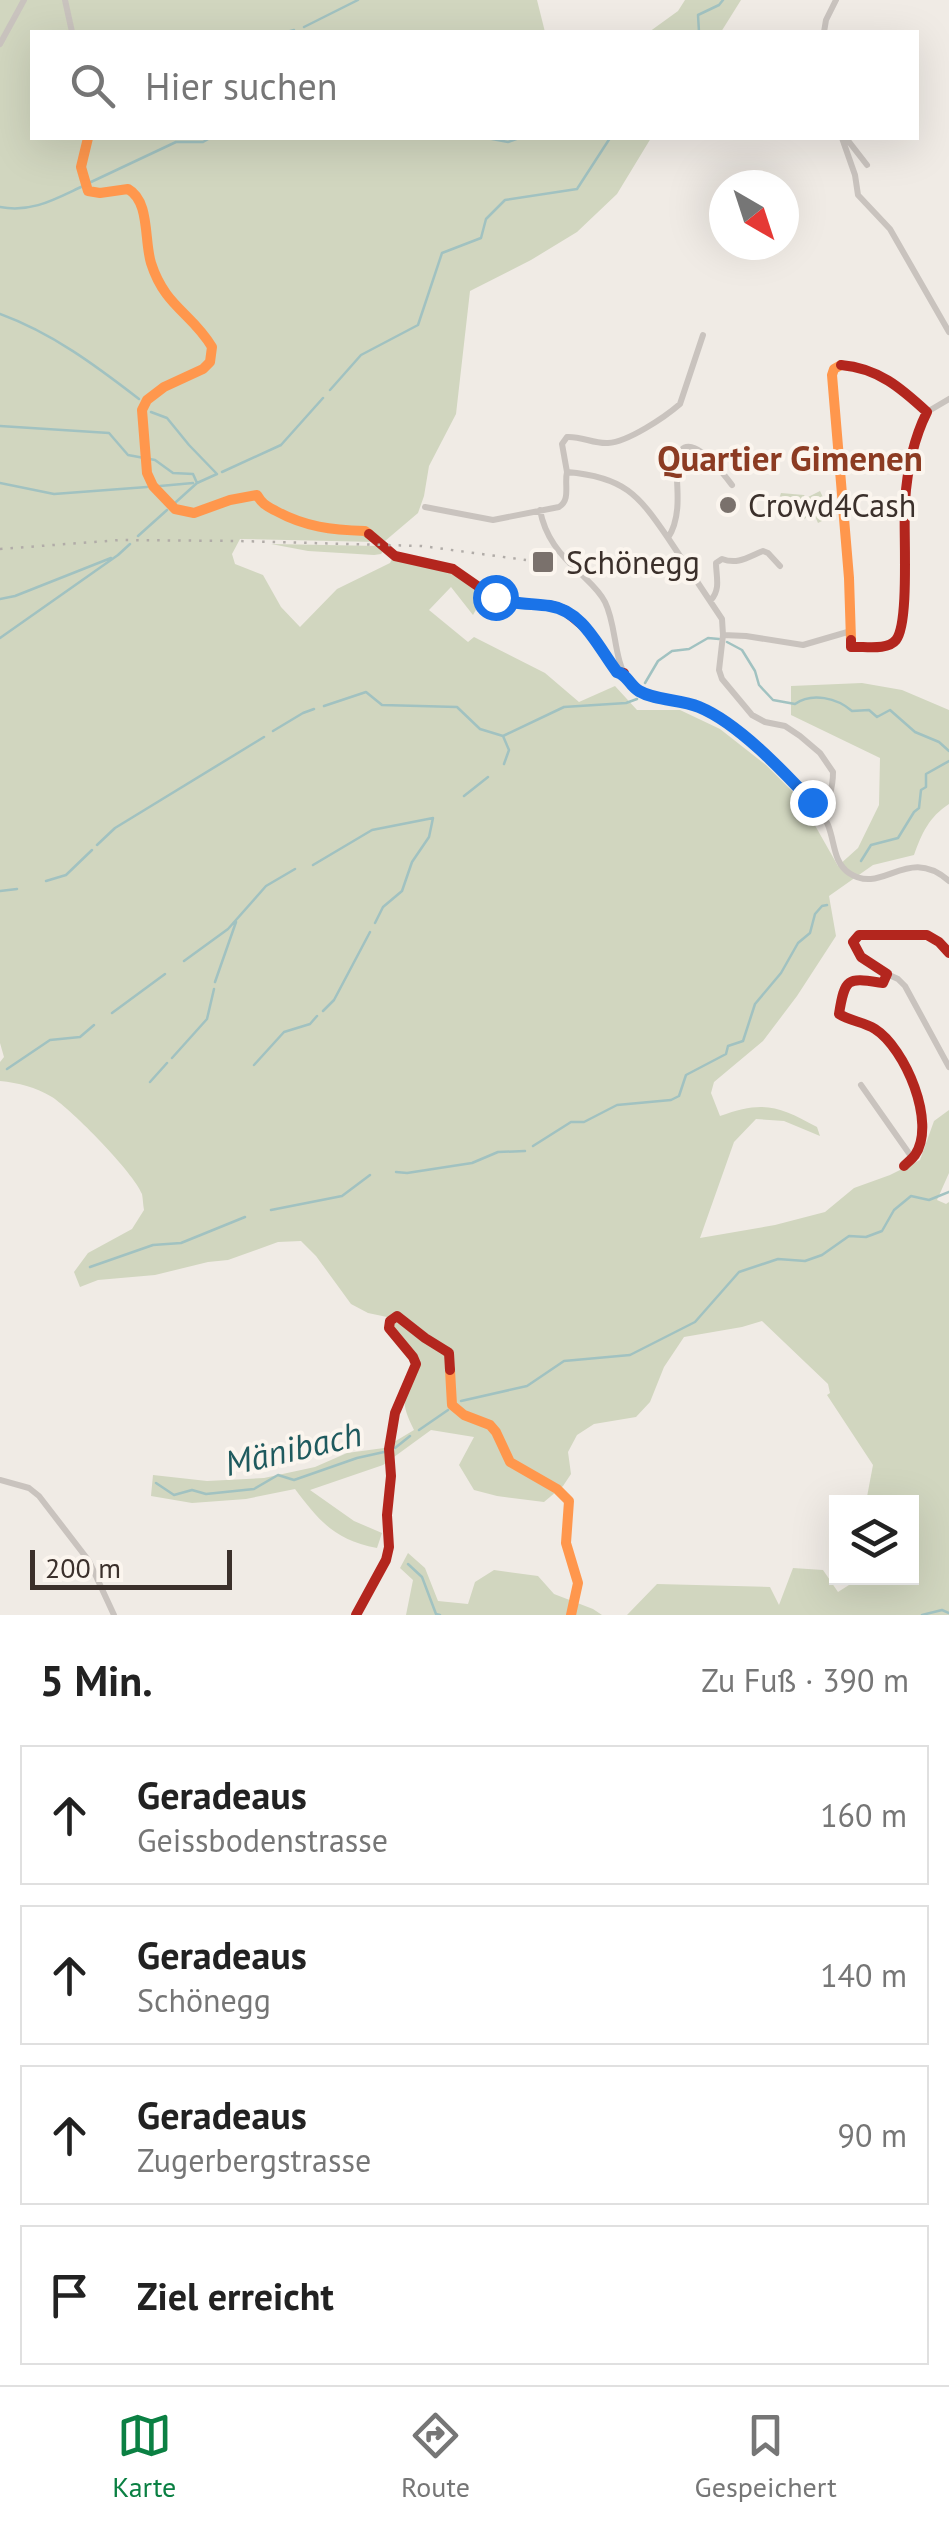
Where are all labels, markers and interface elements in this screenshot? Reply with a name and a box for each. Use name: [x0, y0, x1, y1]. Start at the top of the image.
search box: [30, 30, 919, 140]
icon: search: [65, 58, 120, 113]
text: Hier suchen: [145, 61, 338, 110]
north arrow: [709, 170, 799, 260]
district label: Quartier Gimenen: [657, 435, 923, 481]
place label: Crowd4Cash: [748, 484, 916, 526]
marker: Crowd4Cash: [717, 494, 739, 516]
place label: Schönegg: [566, 541, 700, 583]
marker: Schönegg: [530, 549, 556, 575]
route start: [473, 575, 519, 621]
route end: [790, 780, 836, 826]
water label: Mänibach: [220, 1410, 366, 1486]
map controls: [829, 1495, 919, 1585]
button: layers: [829, 1495, 919, 1585]
scale bar: [30, 1545, 232, 1590]
text: 200 m: [45, 1549, 121, 1586]
text: 5 Min.: [40, 1653, 153, 1708]
text: Zu Fuß · 390 m: [701, 1659, 909, 1701]
text: Geradeaus: [137, 1770, 307, 1819]
icon: ahead: [42, 1788, 97, 1843]
text: 160 m: [820, 1794, 907, 1836]
text: Geissbodenstrasse: [137, 1819, 388, 1861]
text: Geradeaus: [137, 1930, 307, 1979]
icon: ahead: [42, 1948, 97, 2003]
text: 140 m: [820, 1954, 907, 1996]
text: Schönegg: [137, 1979, 271, 2021]
text: Geradeaus: [137, 2090, 307, 2139]
icon: ahead: [42, 2108, 97, 2163]
text: 90 m: [838, 2114, 907, 2156]
text: Zugerbergstrasse: [137, 2139, 371, 2181]
icon: arrive: [42, 2268, 97, 2323]
text: Ziel erreicht: [137, 2271, 334, 2320]
tab: Karte: [112, 2408, 176, 2505]
tab: Route: [401, 2408, 470, 2505]
tab: Gespeichert: [695, 2408, 837, 2505]

